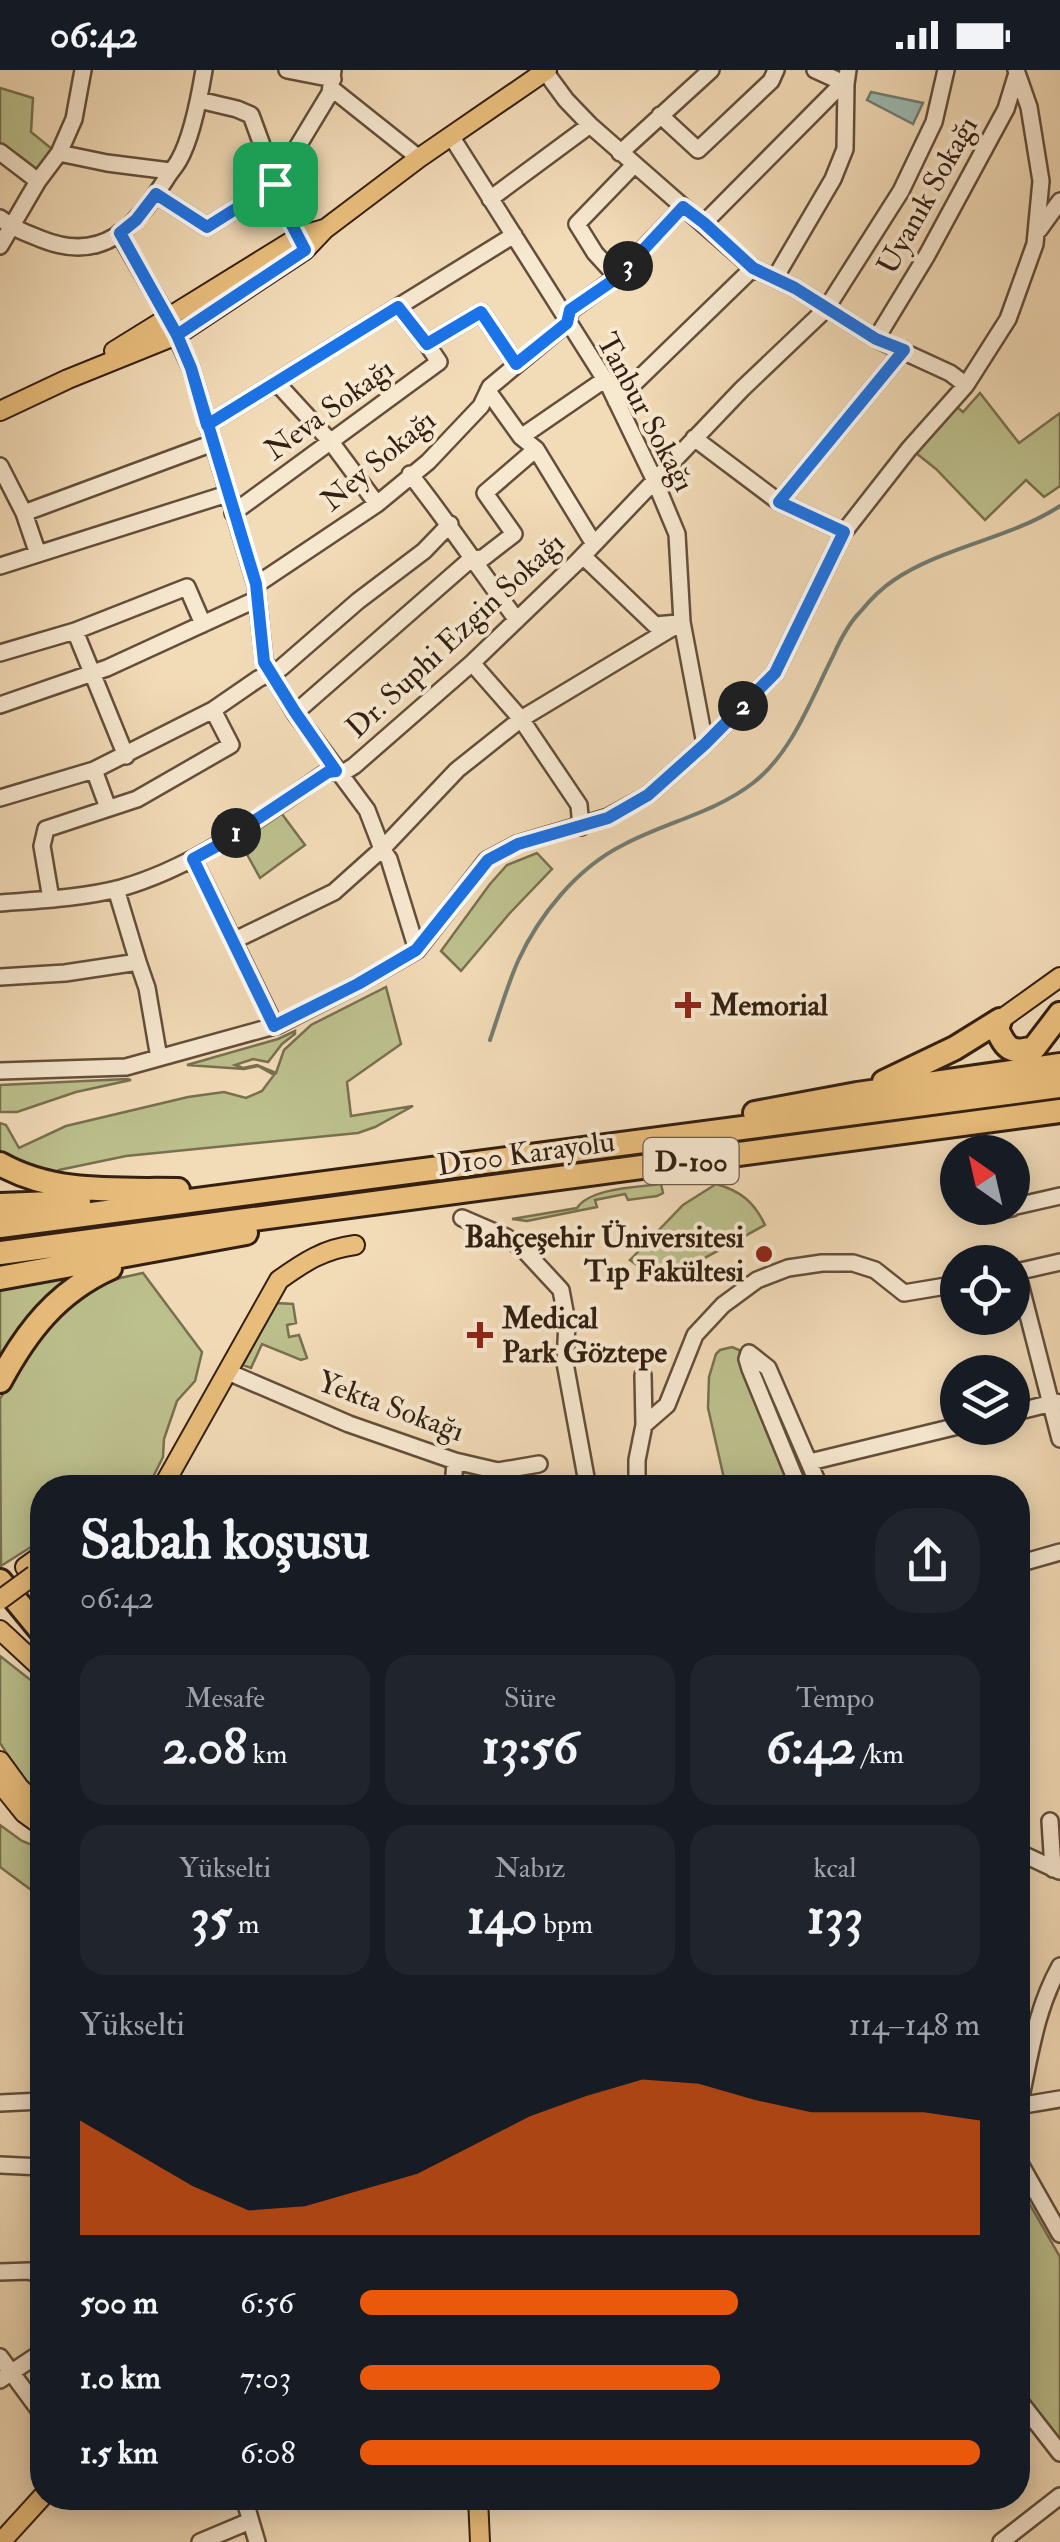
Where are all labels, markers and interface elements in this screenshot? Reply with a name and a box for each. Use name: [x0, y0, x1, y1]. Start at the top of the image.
text: 06:42: [50, 11, 138, 59]
street label: Uyanık Sokağı: [869, 110, 986, 281]
pin: [233, 142, 318, 227]
icon: arrive: [248, 157, 303, 212]
pin: 3: [603, 241, 653, 291]
text: 3: [623, 248, 633, 283]
street label: Tanbur Sokağı: [588, 327, 703, 498]
street label: Neva Sokağı: [258, 350, 401, 469]
street label: Ney Sokağı: [313, 402, 443, 519]
street label: Dr. Suphi Ezgin Sokağı: [338, 525, 572, 746]
pin: 2: [718, 681, 768, 731]
text: 2: [736, 688, 750, 723]
pin: 1: [211, 808, 261, 858]
text: 1: [231, 815, 241, 850]
place label: Memorial: [709, 987, 828, 1024]
marker: Memorial: [675, 992, 701, 1018]
street label: D100 Karayolu: [435, 1123, 617, 1184]
north arrow: [940, 1135, 1030, 1225]
map controls: [940, 1135, 1030, 1445]
road number: D-100: [644, 1138, 738, 1184]
place label: Bahçeşehir Üniversitesi Tıp Fakültesi: [465, 1219, 744, 1290]
marker: Bahçeşehir Üniversitesi Tıp Fakültesi: [753, 1243, 775, 1265]
button: locate: [940, 1245, 1030, 1335]
place label: Medical Park Göztepe: [501, 1300, 668, 1371]
marker: Medical Park Göztepe: [467, 1322, 493, 1348]
button: layers: [940, 1355, 1030, 1445]
street label: Yekta Sokağı: [313, 1363, 469, 1450]
text: Sabah koşusu: [80, 1506, 370, 1575]
button: share: [875, 1508, 980, 1613]
text: 06:42: [80, 1578, 154, 1618]
text: Mesafe: [185, 1681, 265, 1716]
text: Süre: [504, 1681, 556, 1716]
text: Tempo: [796, 1681, 874, 1716]
text: 2.08: [162, 1716, 247, 1779]
text: 13:56: [482, 1716, 578, 1779]
text: 6:42: [766, 1716, 856, 1779]
text: km: [247, 1737, 288, 1772]
text: /km: [856, 1737, 904, 1772]
text: Yükselti: [179, 1851, 271, 1886]
text: Nabız: [495, 1851, 565, 1886]
text: kcal: [814, 1851, 856, 1886]
text: 35: [191, 1886, 232, 1949]
text: 140: [467, 1886, 537, 1949]
text: 133: [807, 1886, 863, 1949]
text: m: [232, 1907, 259, 1942]
text: bpm: [537, 1907, 593, 1942]
text: Yükselti: [80, 2005, 185, 2045]
text: 114–148 m: [848, 2005, 980, 2045]
text: 500 m: [80, 2283, 158, 2323]
text: 6:56: [240, 2283, 294, 2323]
text: 1.0 km: [80, 2358, 161, 2398]
text: 7:03: [240, 2358, 291, 2398]
text: 1.5 km: [80, 2433, 158, 2473]
text: 6:08: [240, 2433, 295, 2473]

